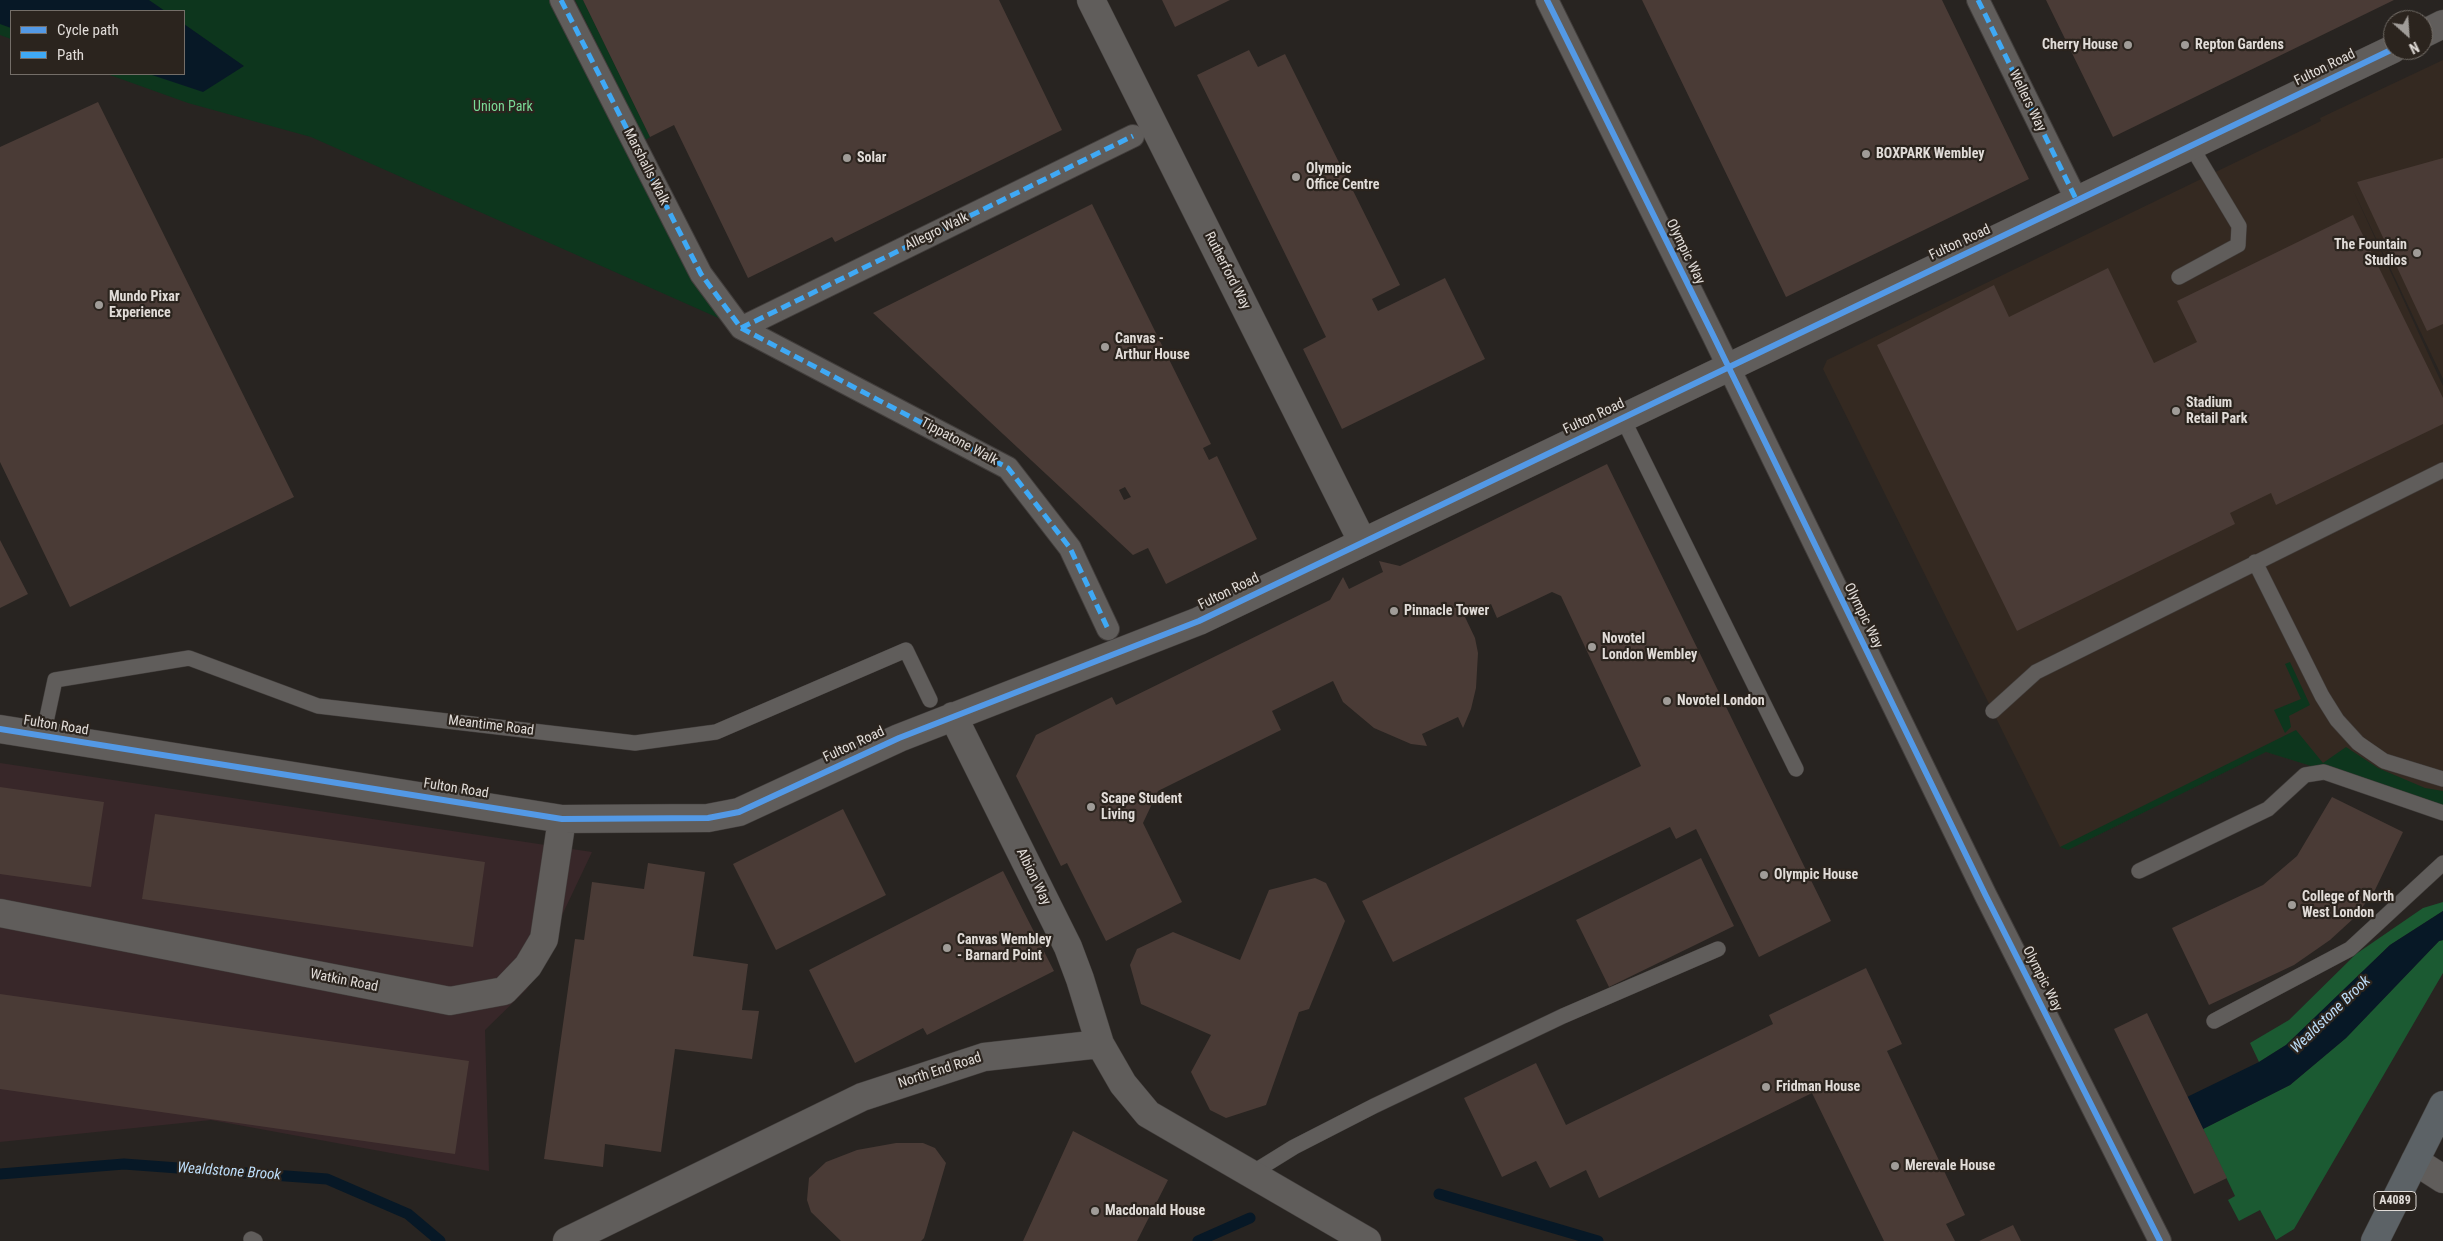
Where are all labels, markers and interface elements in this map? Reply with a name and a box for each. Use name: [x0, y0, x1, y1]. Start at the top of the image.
legend: [10, 10, 185, 75]
north arrow: [2383, 10, 2433, 60]
text: Cycle path: [57, 21, 119, 39]
place label: Cherry House: [2042, 37, 2118, 53]
place label: Repton Gardens: [2195, 37, 2284, 53]
marker: Cherry House: [2122, 39, 2134, 51]
marker: Repton Gardens: [2179, 39, 2191, 51]
text: N: [2407, 39, 2422, 57]
text: Path: [57, 46, 84, 64]
street label: Fulton Road: [2292, 46, 2358, 90]
street label: Wellers Way: [2005, 67, 2049, 135]
park label: Union Park: [473, 99, 533, 115]
street label: Marshalls Walk: [619, 126, 673, 208]
place label: BOXPARK Wembley: [1876, 146, 1984, 162]
marker: BOXPARK Wembley: [1860, 148, 1872, 160]
place label: Solar: [857, 150, 886, 166]
marker: Solar: [841, 152, 853, 164]
place label: Olympic Office Centre: [1306, 161, 1379, 193]
marker: Olympic Office Centre: [1290, 171, 1302, 183]
street label: Allegro Walk: [902, 209, 972, 255]
street label: Olympic Way: [1662, 217, 1708, 287]
street label: Fulton Road: [1927, 222, 1993, 264]
street label: Rutherford Way: [1200, 229, 1254, 313]
place label: The Fountain Studios: [2334, 237, 2407, 270]
marker: The Fountain Studios: [2411, 247, 2423, 259]
place label: Mundo Pixar Experience: [109, 289, 180, 322]
marker: Mundo Pixar Experience: [93, 299, 105, 311]
place label: Canvas - Arthur House: [1115, 331, 1190, 364]
marker: Canvas - Arthur House: [1099, 341, 1111, 353]
place label: Stadium Retail Park: [2186, 395, 2247, 428]
street label: Fulton Road: [1561, 396, 1627, 438]
marker: Stadium Retail Park: [2170, 405, 2182, 417]
street label: Tippatone Walk: [917, 415, 1001, 469]
street label: Fulton Road: [1196, 570, 1262, 614]
street label: Olympic Way: [1840, 581, 1886, 651]
place label: Pinnacle Tower: [1404, 603, 1489, 619]
marker: Pinnacle Tower: [1388, 605, 1400, 617]
place label: Novotel London Wembley: [1602, 631, 1697, 664]
marker: Novotel London Wembley: [1586, 641, 1598, 653]
place label: Novotel London: [1677, 693, 1765, 709]
marker: Novotel London: [1661, 695, 1673, 707]
street label: Meantime Road: [447, 712, 535, 740]
street label: Fulton Road: [22, 713, 90, 739]
street label: Fulton Road: [821, 724, 887, 766]
street label: Fulton Road: [422, 776, 490, 802]
place label: Scape Student Living: [1101, 791, 1182, 824]
marker: Scape Student Living: [1085, 801, 1097, 813]
street label: Albion Way: [1012, 846, 1054, 908]
place label: Olympic House: [1774, 867, 1858, 883]
marker: Olympic House: [1758, 869, 1770, 881]
place label: College of North West London: [2302, 889, 2394, 922]
marker: College of North West London: [2286, 899, 2298, 911]
place label: Canvas Wembley - Barnard Point: [957, 932, 1051, 964]
marker: Canvas Wembley - Barnard Point: [941, 942, 953, 954]
street label: Olympic Way: [2018, 944, 2066, 1014]
street label: Watkin Road: [309, 966, 379, 996]
water label: Wealdstone Brook: [2287, 972, 2375, 1058]
street label: North End Road: [896, 1050, 984, 1092]
place label: Fridman House: [1776, 1079, 1860, 1095]
marker: Fridman House: [1760, 1081, 1772, 1093]
place label: Merevale House: [1905, 1158, 1995, 1174]
water label: Wealdstone Brook: [177, 1159, 281, 1185]
marker: Merevale House: [1889, 1160, 1901, 1172]
road number: A4089: [2374, 1192, 2416, 1210]
place label: Macdonald House: [1105, 1203, 1205, 1219]
marker: Macdonald House: [1089, 1205, 1101, 1217]

